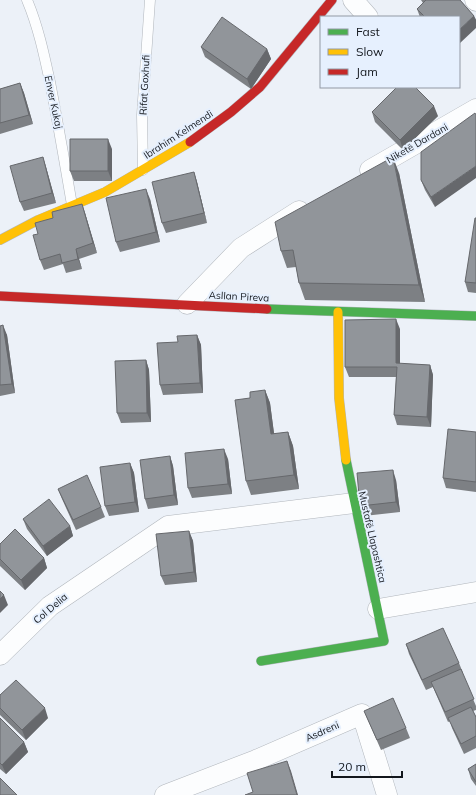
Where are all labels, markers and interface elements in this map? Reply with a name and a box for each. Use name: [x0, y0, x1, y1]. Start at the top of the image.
legend: [320, 16, 460, 88]
text: Fast: [356, 24, 380, 39]
text: Slow: [356, 44, 384, 59]
street label: Rifat Goxhufi: [136, 54, 153, 116]
text: Jam: [356, 64, 378, 79]
street label: Enver Kukaj: [42, 74, 65, 130]
street label: Ibrahim Kelmendi: [141, 107, 215, 162]
street label: Niketë Dardani: [384, 121, 450, 166]
street label: Asllan Pireva: [208, 288, 270, 305]
street label: Mustafë Llapashtica: [356, 490, 389, 584]
street label: Col Delia: [30, 590, 70, 626]
street label: Asdreni: [303, 718, 341, 745]
scale bar: [332, 753, 402, 779]
text: 20 m: [338, 759, 366, 774]

